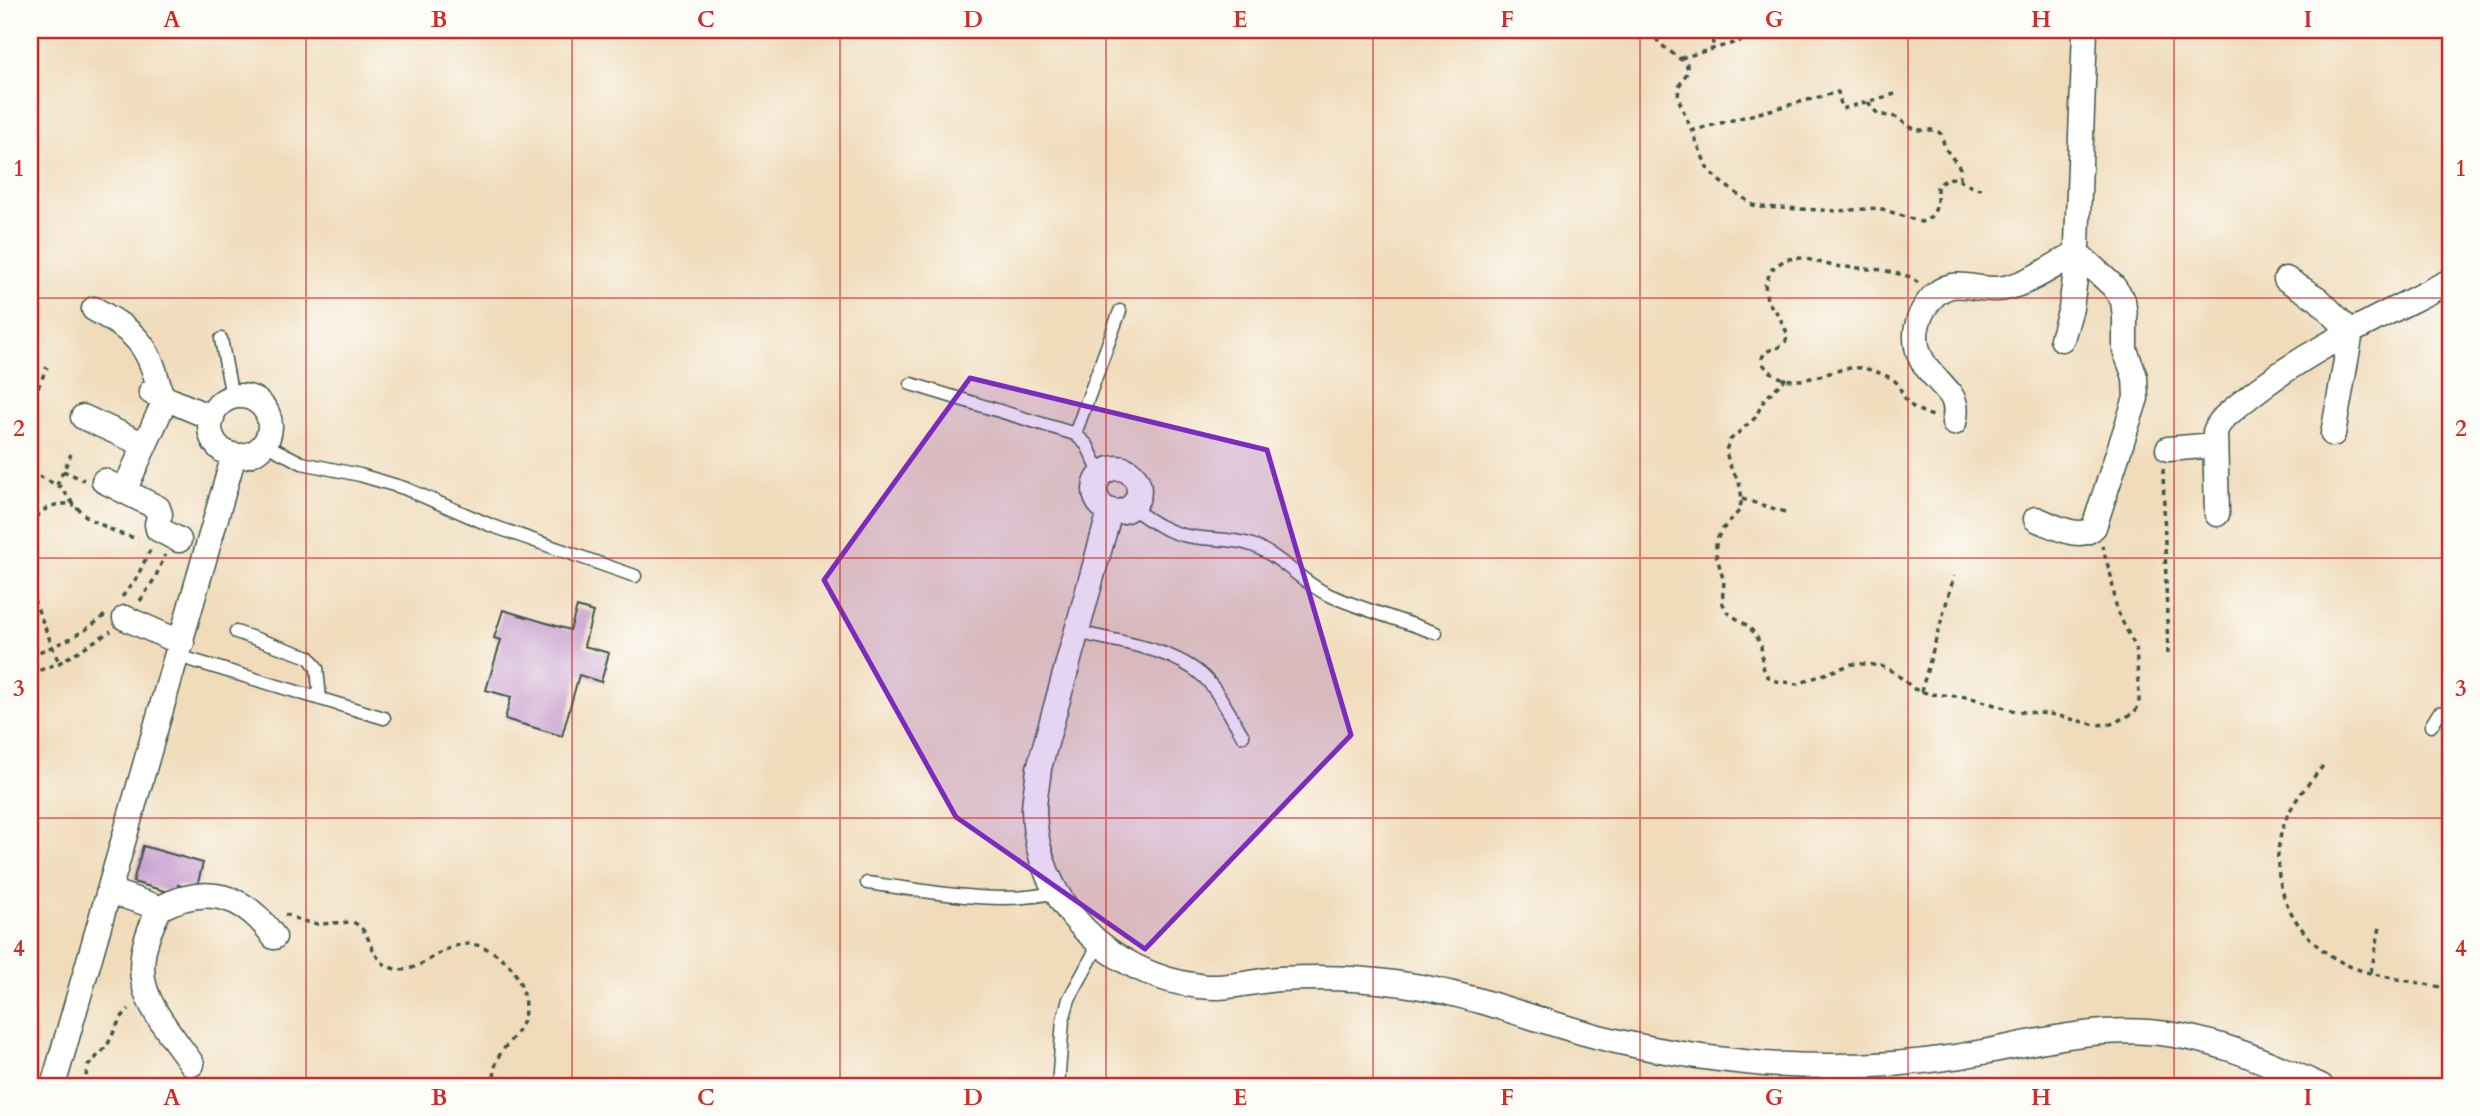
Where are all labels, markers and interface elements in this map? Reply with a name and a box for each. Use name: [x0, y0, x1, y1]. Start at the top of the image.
text: A: [163, 4, 181, 35]
text: B: [431, 4, 447, 35]
text: C: [697, 4, 715, 35]
text: D: [963, 4, 983, 35]
text: E: [1233, 4, 1247, 35]
text: F: [1500, 4, 1514, 35]
text: G: [1765, 4, 1784, 35]
text: H: [2031, 4, 2051, 35]
text: I: [2304, 4, 2312, 35]
text: 1: [13, 153, 25, 184]
text: 1: [2455, 153, 2467, 184]
text: 2: [13, 413, 25, 444]
text: 2: [2455, 413, 2467, 444]
text: 3: [13, 673, 25, 704]
text: 3: [2455, 673, 2467, 704]
text: 4: [13, 933, 25, 964]
text: 4: [2455, 933, 2467, 964]
text: A: [163, 1082, 181, 1113]
text: B: [431, 1082, 447, 1113]
text: C: [697, 1082, 715, 1113]
text: D: [963, 1082, 983, 1113]
text: E: [1233, 1082, 1247, 1113]
text: F: [1500, 1082, 1514, 1113]
text: G: [1765, 1082, 1784, 1113]
text: H: [2031, 1082, 2051, 1113]
text: I: [2304, 1082, 2312, 1113]

